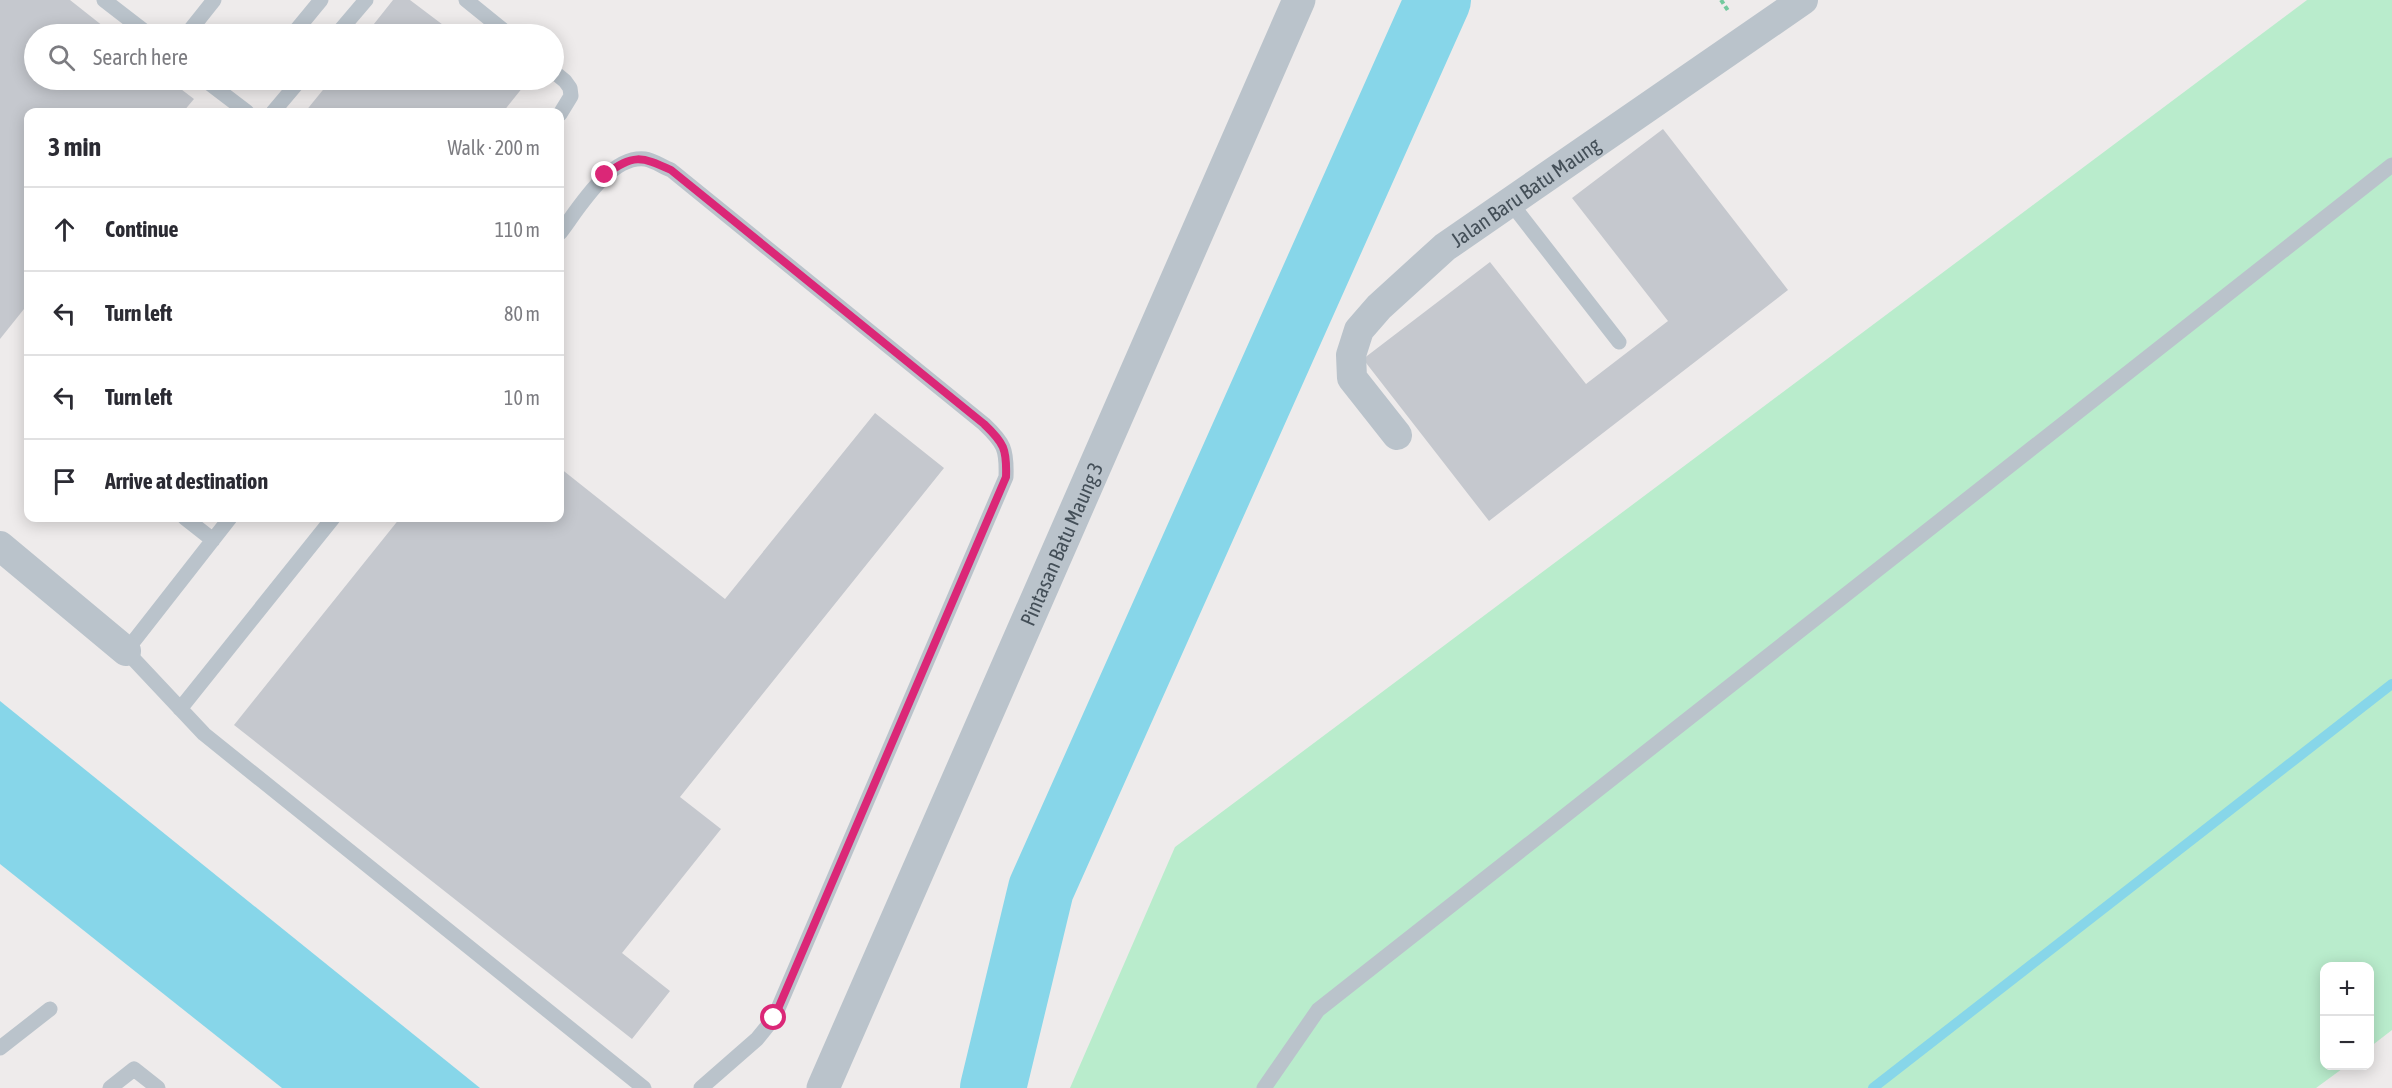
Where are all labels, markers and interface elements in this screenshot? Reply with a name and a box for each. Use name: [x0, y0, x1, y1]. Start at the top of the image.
search box: [24, 24, 564, 90]
icon: search: [45, 41, 78, 74]
text: Search here: [93, 44, 188, 70]
text: 3 min: [48, 132, 101, 162]
street label: Jalan Baru Batu Maung: [1446, 132, 1604, 252]
text: Walk · 200 m: [448, 136, 540, 159]
route end: [591, 161, 617, 187]
icon: ahead: [48, 213, 81, 246]
text: Continue: [105, 216, 179, 242]
text: 110 m: [495, 218, 540, 241]
icon: left: [48, 297, 81, 330]
text: Turn left: [105, 300, 172, 326]
text: 80 m: [504, 302, 540, 325]
icon: left: [48, 381, 81, 414]
text: Turn left: [105, 384, 172, 410]
text: 10 m: [504, 386, 540, 409]
street label: Pintasan Batu Maung 3: [1015, 458, 1107, 629]
icon: arrive: [48, 465, 81, 498]
text: Arrive at destination: [105, 468, 268, 494]
map controls: [2320, 962, 2374, 1070]
button: +: [2320, 962, 2374, 1016]
route start: [760, 1004, 786, 1030]
button: −: [2320, 1016, 2374, 1070]

